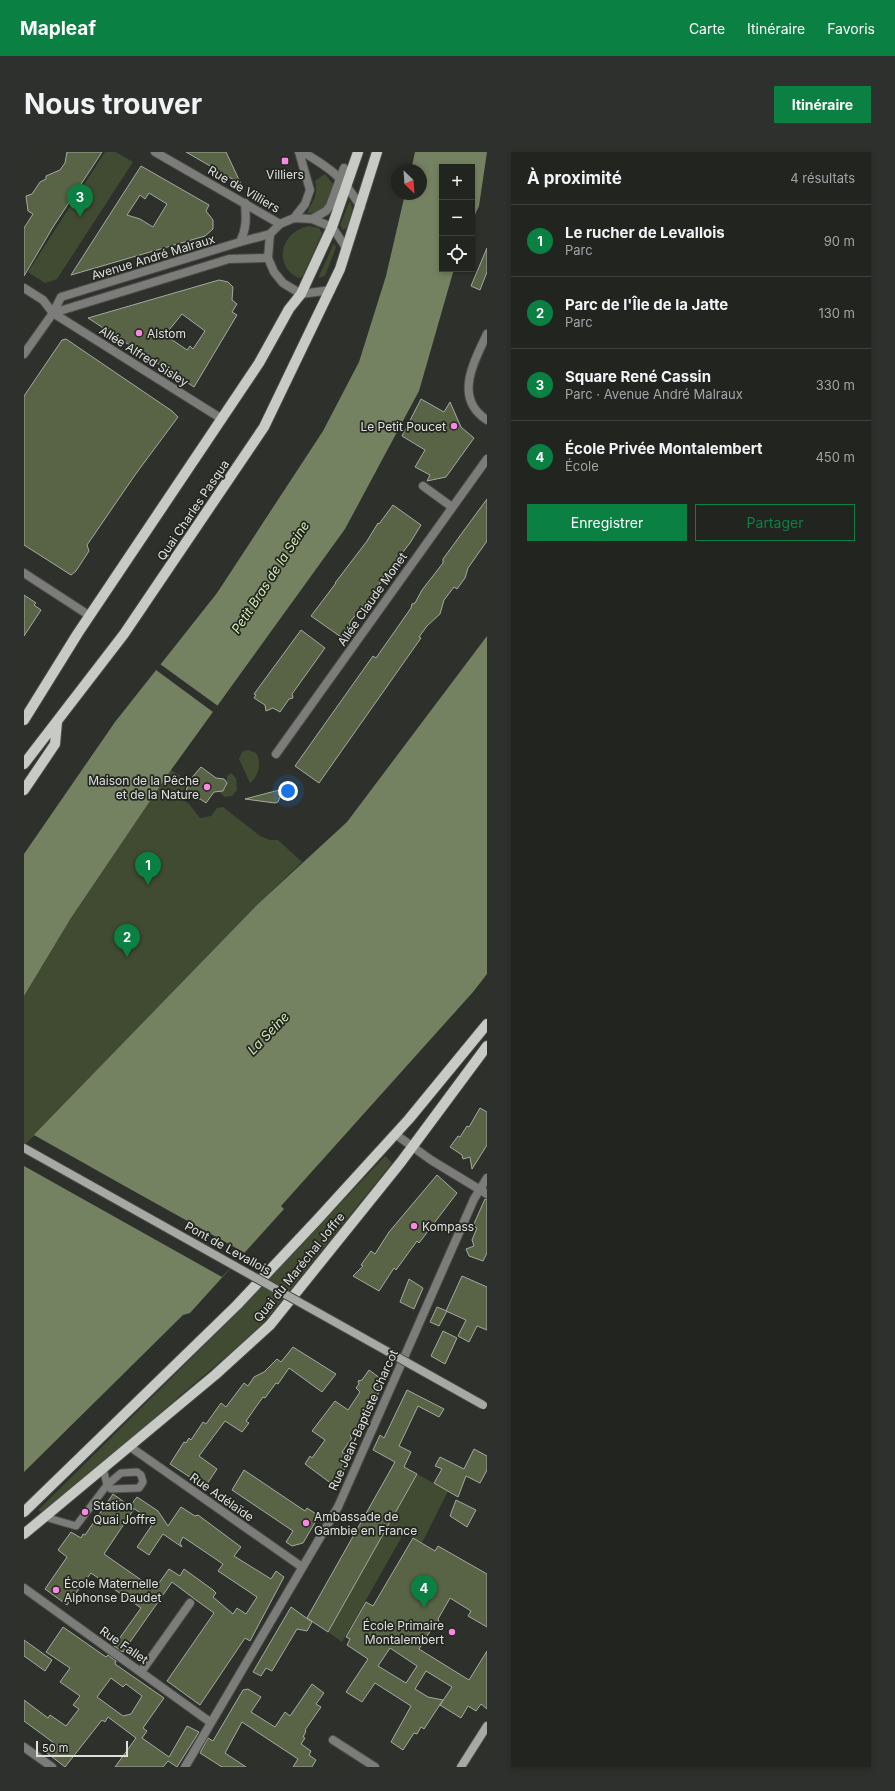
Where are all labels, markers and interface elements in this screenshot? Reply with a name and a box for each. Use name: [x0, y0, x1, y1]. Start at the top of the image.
text: Mapleaf: [20, 17, 96, 40]
text: Carte: [689, 20, 725, 37]
text: Itinéraire: [747, 20, 805, 37]
text: Favoris: [827, 20, 875, 37]
button: Itinéraire: [774, 86, 871, 123]
text: Nous trouver: [24, 87, 202, 121]
marker: Villiers: [280, 156, 290, 166]
street label: Rue de Villiers: [205, 162, 283, 216]
north arrow: [391, 164, 427, 200]
map controls: [439, 164, 475, 272]
button: +: [439, 164, 475, 200]
place label: Villiers: [266, 167, 304, 182]
text: À proximité: [527, 168, 622, 188]
text: 4 résultats: [790, 170, 855, 186]
pin: 3: [67, 184, 93, 217]
button: −: [439, 200, 475, 236]
text: Le rucher de Levallois: [565, 223, 725, 242]
street label: Avenue André Malraux: [89, 231, 217, 283]
text: 1: [537, 233, 543, 249]
text: 90 m: [824, 233, 855, 249]
button: locate: [439, 236, 475, 272]
text: Parc: [565, 242, 593, 258]
text: Parc de l'Île de la Jatte: [565, 295, 728, 314]
text: 2: [536, 305, 544, 321]
text: 130 m: [818, 305, 855, 321]
text: Parc: [565, 314, 593, 330]
street label: Allée Alfred Sisley: [97, 322, 192, 390]
place label: Alstom: [147, 326, 186, 341]
marker: Alstom: [134, 328, 144, 338]
text: Square René Cassin: [565, 367, 711, 386]
text: 3: [536, 377, 544, 393]
text: 330 m: [816, 377, 855, 393]
text: Parc · Avenue André Malraux: [565, 386, 743, 402]
place label: Le Petit Poucet: [360, 419, 446, 434]
marker: Le Petit Poucet: [449, 421, 459, 431]
text: École Privée Montalembert: [565, 439, 763, 458]
text: 4: [536, 449, 544, 465]
text: 450 m: [815, 449, 855, 465]
street label: Quai Charles Pasqua: [154, 457, 232, 563]
text: École: [565, 458, 599, 474]
button: Enregistrer: [527, 504, 687, 541]
button: Partager: [695, 504, 855, 541]
water label: Petit Bras de la Seine: [228, 518, 312, 636]
street label: Allée Claude Monet: [334, 549, 410, 649]
place label: Maison de la Pêche et de la Nature: [88, 773, 199, 802]
your location: [278, 781, 298, 801]
marker: Maison de la Pêche et de la Nature: [202, 782, 212, 792]
pin: 1: [135, 852, 161, 885]
pin: 2: [114, 924, 140, 957]
water label: La Seine: [244, 1008, 292, 1058]
street label: Quai du Maréchal Joffre: [250, 1209, 348, 1325]
street label: Pont de Levallois: [182, 1218, 274, 1278]
place label: Kompass: [422, 1219, 474, 1234]
marker: Kompass: [409, 1221, 419, 1231]
street label: Rue Jean-Baptiste Charcot: [325, 1347, 401, 1493]
street label: Rue Adélaïde: [187, 1469, 257, 1525]
place label: Station Quai Joffre: [93, 1498, 156, 1527]
marker: Station Quai Joffre: [80, 1507, 90, 1517]
place label: Ambassade de Gambie en France: [314, 1509, 417, 1538]
marker: Ambassade de Gambie en France: [301, 1518, 311, 1528]
pin: 4: [411, 1575, 437, 1608]
place label: École Maternelle Alphonse Daudet: [64, 1576, 161, 1605]
marker: École Maternelle Alphonse Daudet: [51, 1585, 61, 1595]
place label: École Primaire Montalembert: [363, 1618, 444, 1647]
street label: Rue Fallet: [97, 1623, 151, 1667]
marker: École Primaire Montalembert: [447, 1627, 457, 1637]
scale bar: [36, 1739, 128, 1758]
text: 50 m: [42, 1741, 68, 1755]

